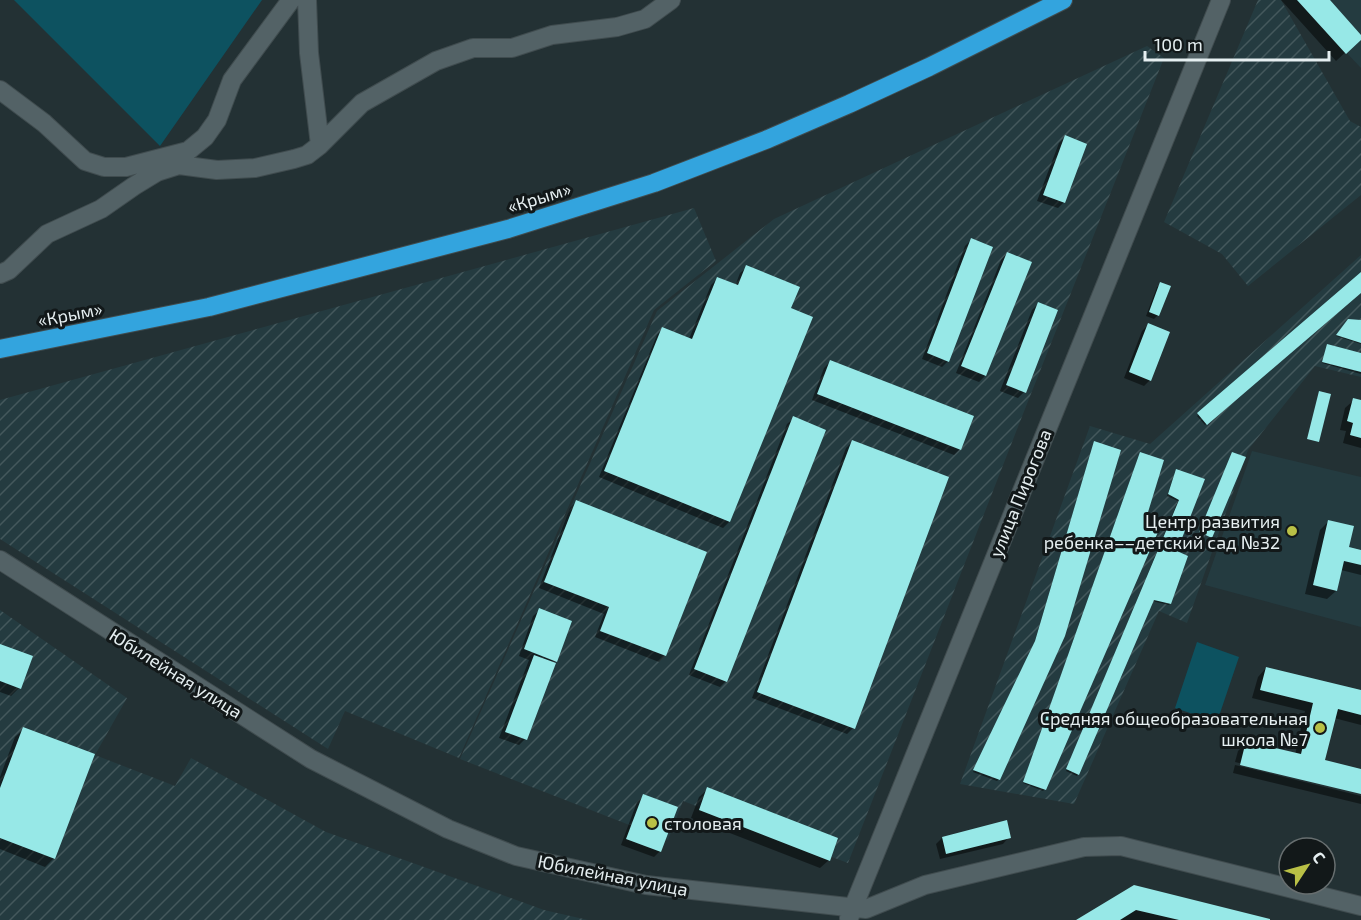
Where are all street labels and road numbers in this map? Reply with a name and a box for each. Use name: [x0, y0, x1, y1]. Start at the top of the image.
street label: «Крым»: [505, 177, 573, 217]
street label: «Крым»: [36, 297, 104, 331]
street label: улица Пирогова: [984, 426, 1056, 560]
street label: Юбилейная улица: [106, 623, 246, 723]
street label: Юбилейная улица: [536, 850, 690, 900]

